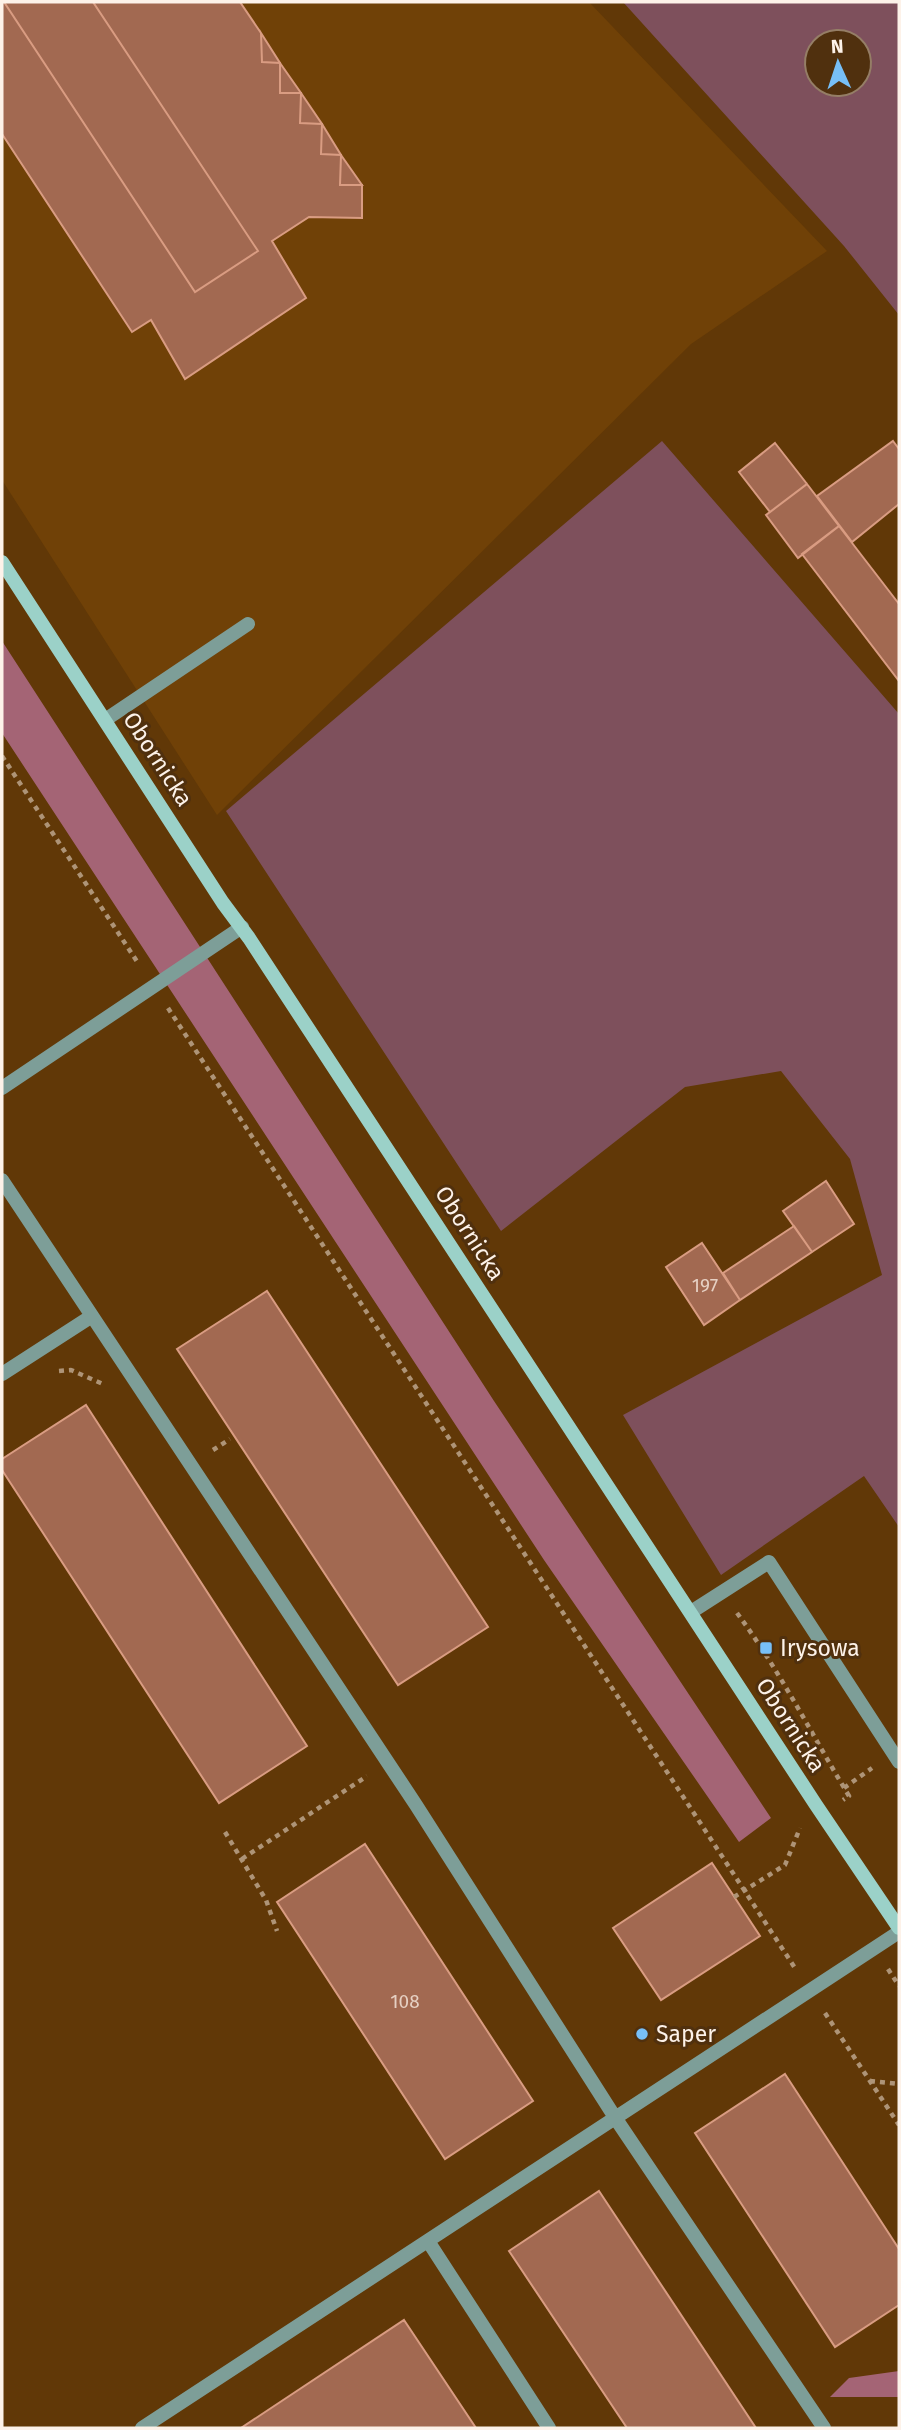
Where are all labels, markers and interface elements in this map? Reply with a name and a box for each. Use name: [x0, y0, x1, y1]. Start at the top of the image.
north arrow: [803, 28, 873, 98]
text: N: [830, 35, 844, 58]
street label: Obornicka: [117, 707, 199, 811]
street label: Obornicka: [429, 1181, 511, 1285]
house number: 197: [692, 1274, 718, 1297]
place label: Irysowa: [780, 1634, 860, 1662]
marker: Irysowa: [758, 1640, 774, 1656]
street label: Obornicka: [750, 1673, 832, 1777]
house number: 108: [390, 1990, 420, 2013]
place label: Saper: [656, 2020, 716, 2048]
marker: Saper: [634, 2026, 650, 2042]

